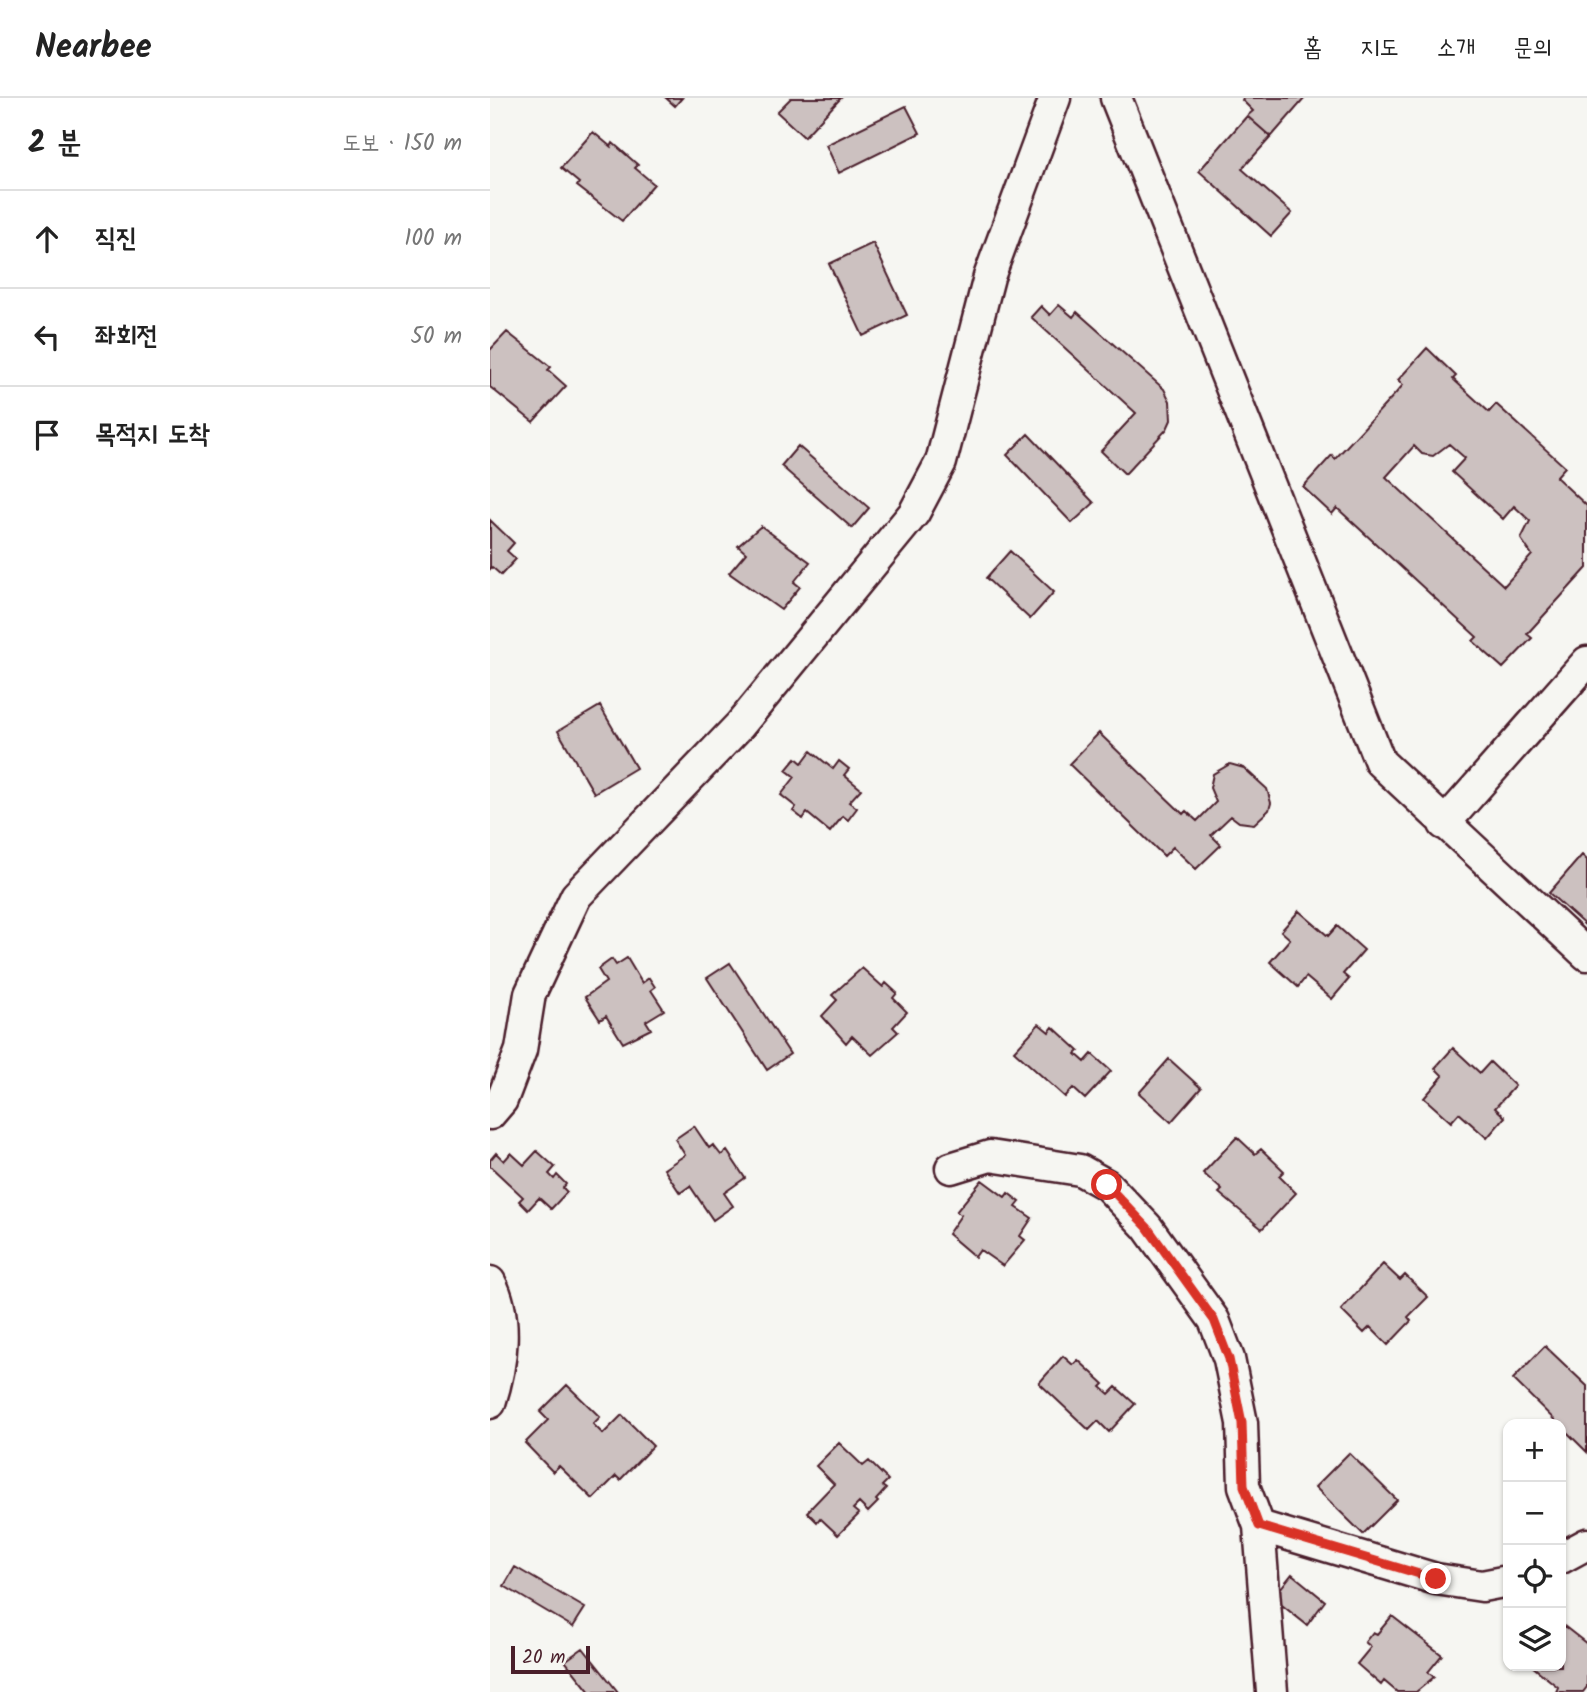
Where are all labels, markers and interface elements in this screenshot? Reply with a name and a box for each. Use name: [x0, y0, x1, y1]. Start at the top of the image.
text: Nearbee: [35, 22, 152, 75]
text: 홈: [1303, 29, 1322, 68]
text: 지도: [1360, 29, 1399, 68]
text: 소개: [1437, 29, 1475, 68]
text: 문의: [1513, 29, 1552, 68]
text: 2 분: [28, 120, 81, 168]
text: 도보 · 150 m: [342, 126, 462, 162]
text: 직진: [95, 218, 137, 260]
icon: ahead: [28, 220, 66, 258]
text: 100 m: [404, 221, 462, 257]
text: 좌회전: [95, 316, 158, 358]
icon: left: [28, 318, 66, 356]
text: 50 m: [411, 319, 462, 355]
text: 목적지 도착: [95, 414, 210, 456]
icon: arrive: [28, 416, 66, 454]
route start: [1091, 1169, 1122, 1200]
map controls: [1503, 1419, 1566, 1671]
button: +: [1503, 1419, 1566, 1482]
button: −: [1503, 1482, 1566, 1545]
button: locate: [1503, 1545, 1566, 1608]
route end: [1420, 1563, 1451, 1594]
button: layers: [1503, 1608, 1566, 1671]
scale bar: [511, 1643, 590, 1675]
text: 20 m: [522, 1643, 565, 1673]

